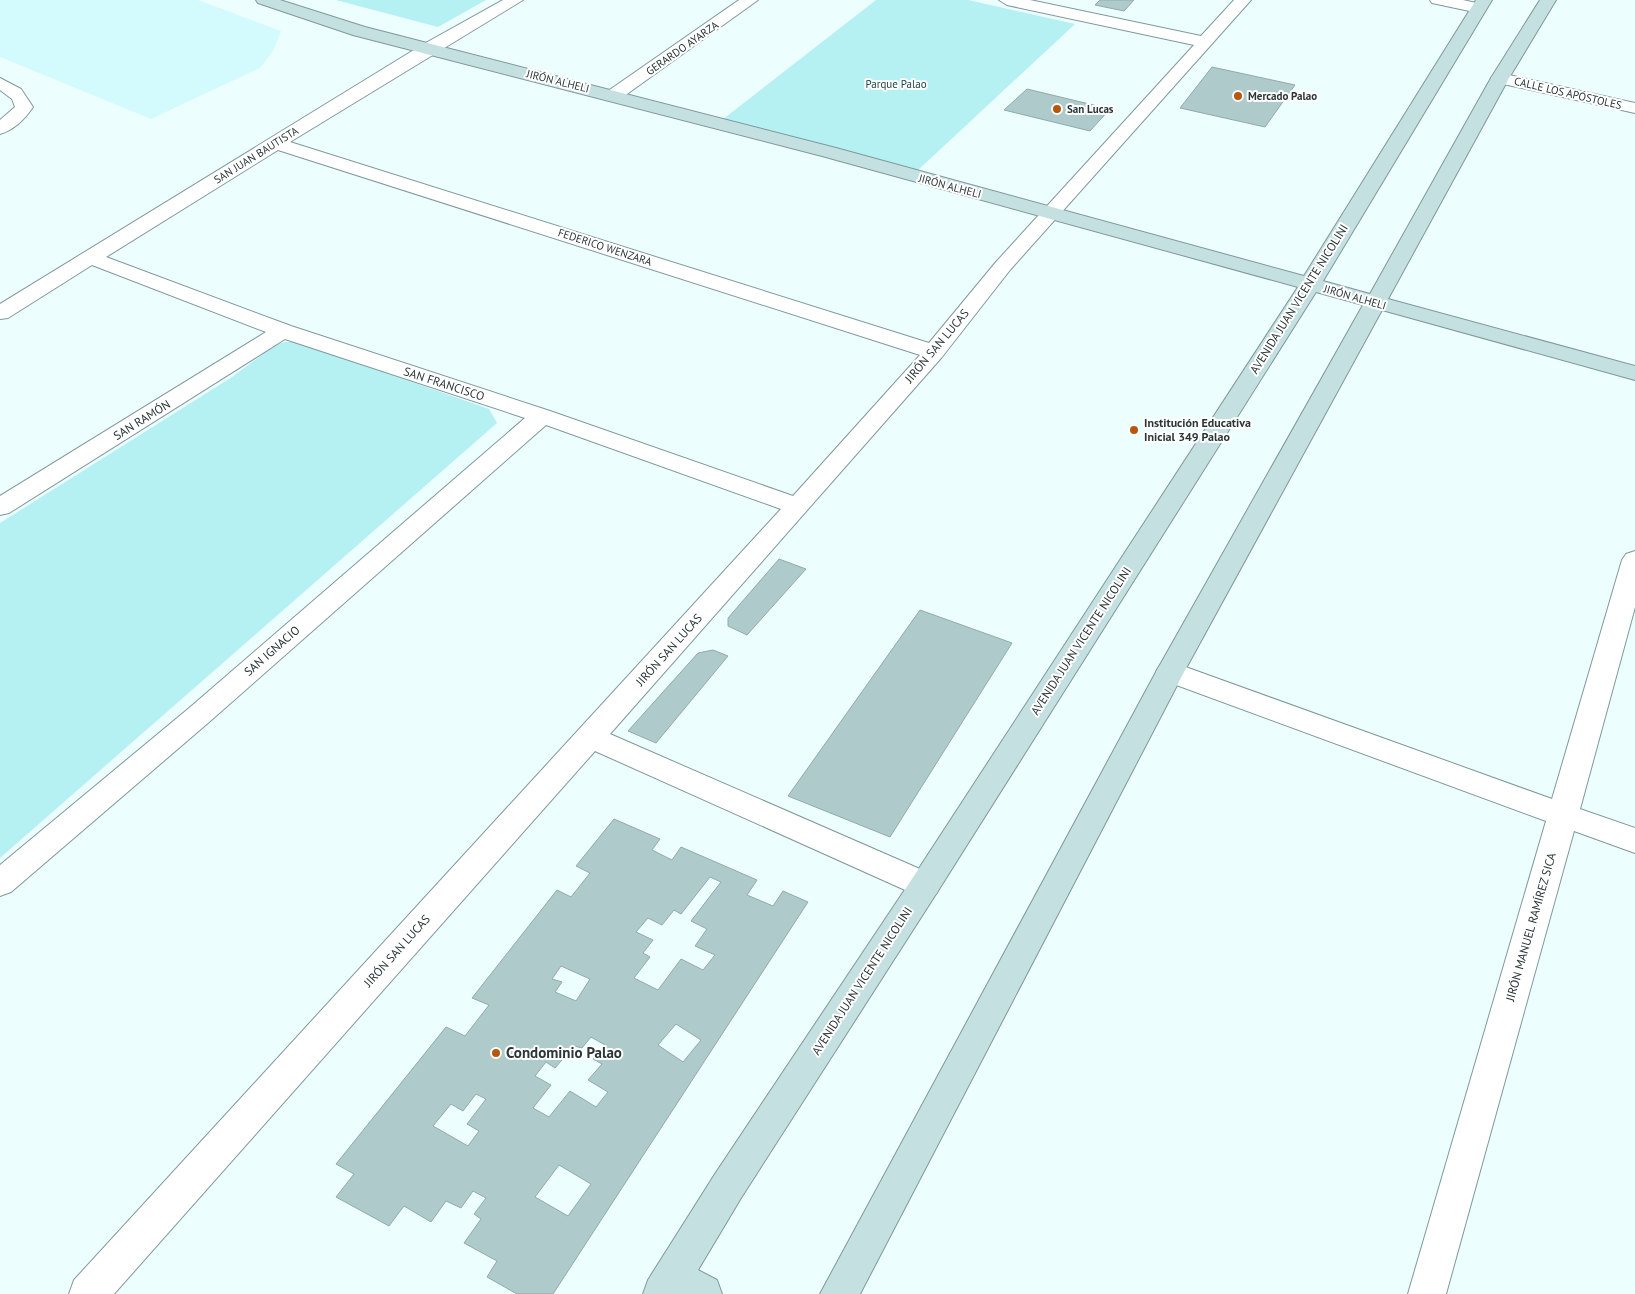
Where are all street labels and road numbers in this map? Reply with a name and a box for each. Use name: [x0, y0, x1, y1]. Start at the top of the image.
street label: GERARDO AYARZA: [643, 18, 721, 78]
street label: JIRÓN ALHELI: [524, 66, 591, 96]
street label: CALLE LOS APÓSTOLES: [1513, 74, 1623, 112]
street label: SAN JUAN BAUTISTA: [211, 123, 301, 187]
street label: JIRÓN ALHELI: [916, 171, 983, 201]
street label: AVENIDA JUAN VICENTE NICOLINI: [1246, 221, 1351, 376]
street label: FEDERICO WENZARA: [556, 225, 654, 269]
street label: JIRÓN ALHELI: [1321, 281, 1388, 313]
street label: JIRÓN SAN LUCAS: [901, 306, 972, 386]
street label: SAN FRANCISCO: [402, 363, 487, 404]
street label: SAN RAMÓN: [110, 396, 173, 443]
street label: AVENIDA JUAN VICENTE NICOLINI: [1027, 564, 1134, 718]
street label: JIRÓN SAN LUCAS: [632, 611, 705, 690]
street label: SAN IGNACIO: [241, 622, 303, 679]
street label: JIRÓN MANUEL RAMÍREZ SICA: [1502, 851, 1559, 1004]
street label: AVENIDA JUAN VICENTE NICOLINI: [808, 904, 915, 1058]
street label: JIRÓN SAN LUCAS: [360, 912, 433, 991]

